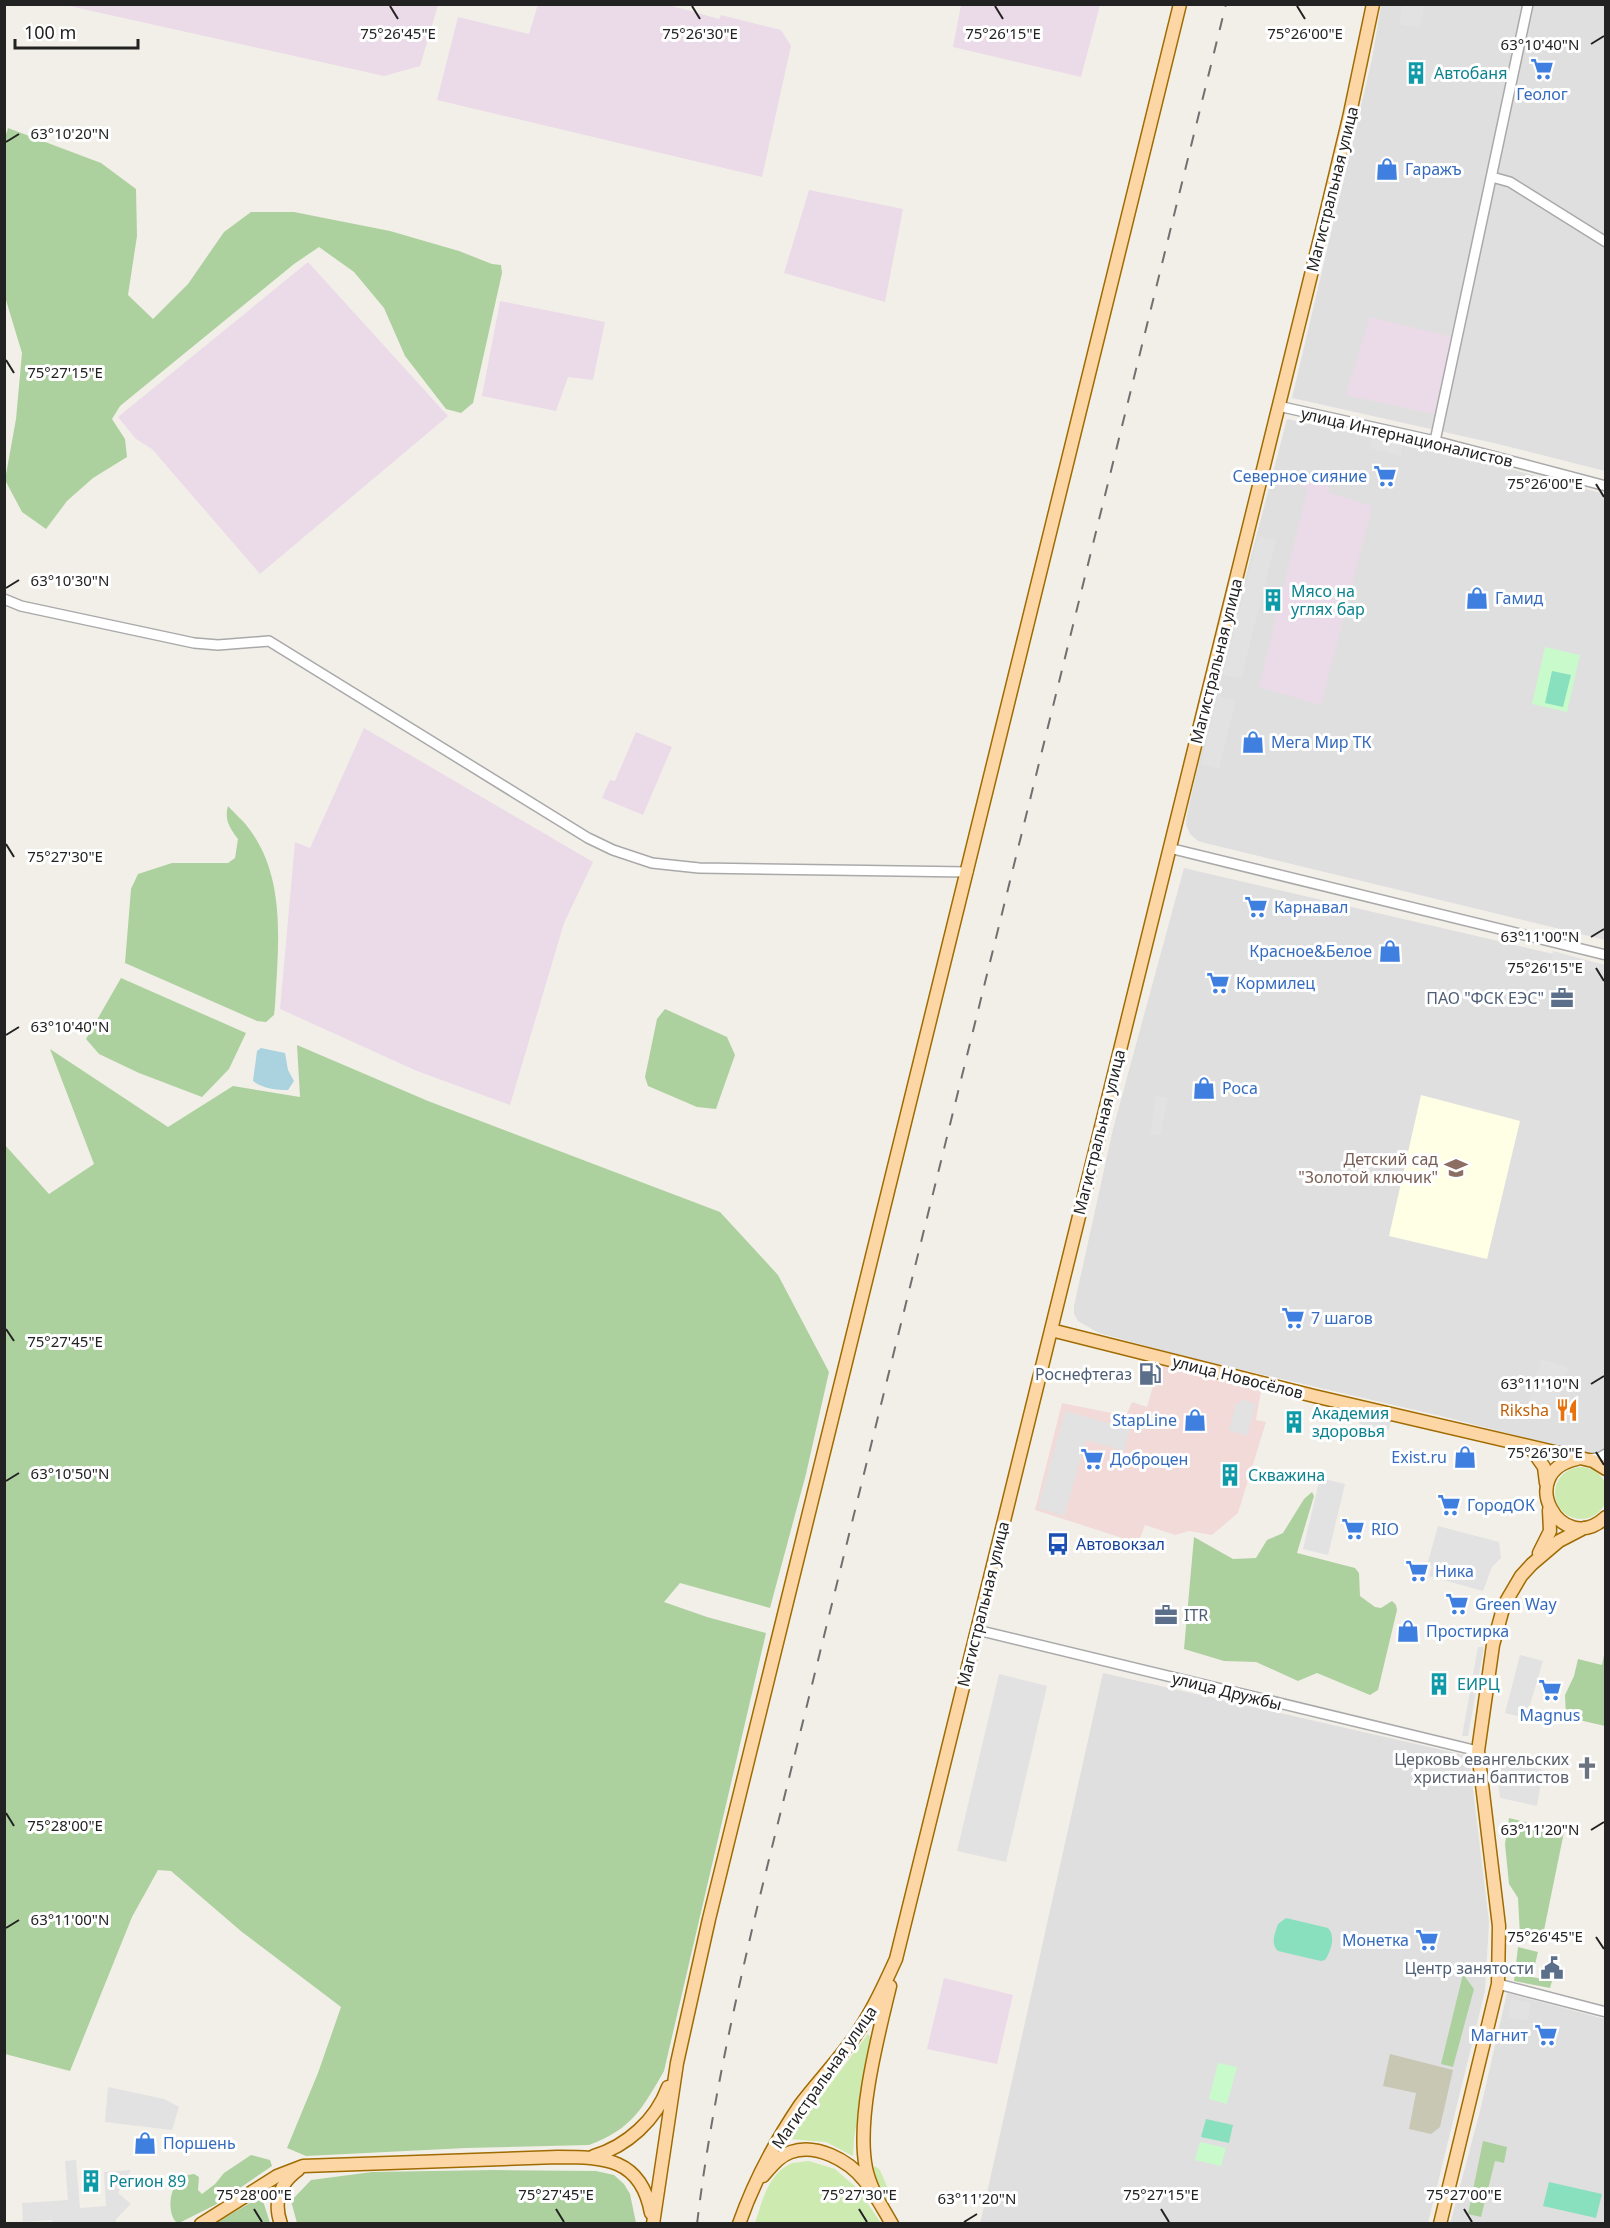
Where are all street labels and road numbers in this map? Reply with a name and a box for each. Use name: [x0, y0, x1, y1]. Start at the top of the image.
street label: Магистральная улица: [1301, 104, 1363, 274]
street label: улица Интернационалистов: [1299, 402, 1515, 472]
street label: Магистральная улица: [1185, 576, 1247, 746]
street label: Магистральная улица: [1068, 1047, 1130, 1217]
street label: улица Новосёлов: [1170, 1350, 1306, 1404]
street label: Магистральная улица: [952, 1519, 1014, 1689]
street label: улица Дружбы: [1170, 1667, 1284, 1715]
street label: Магистральная улица: [766, 2001, 882, 2153]

